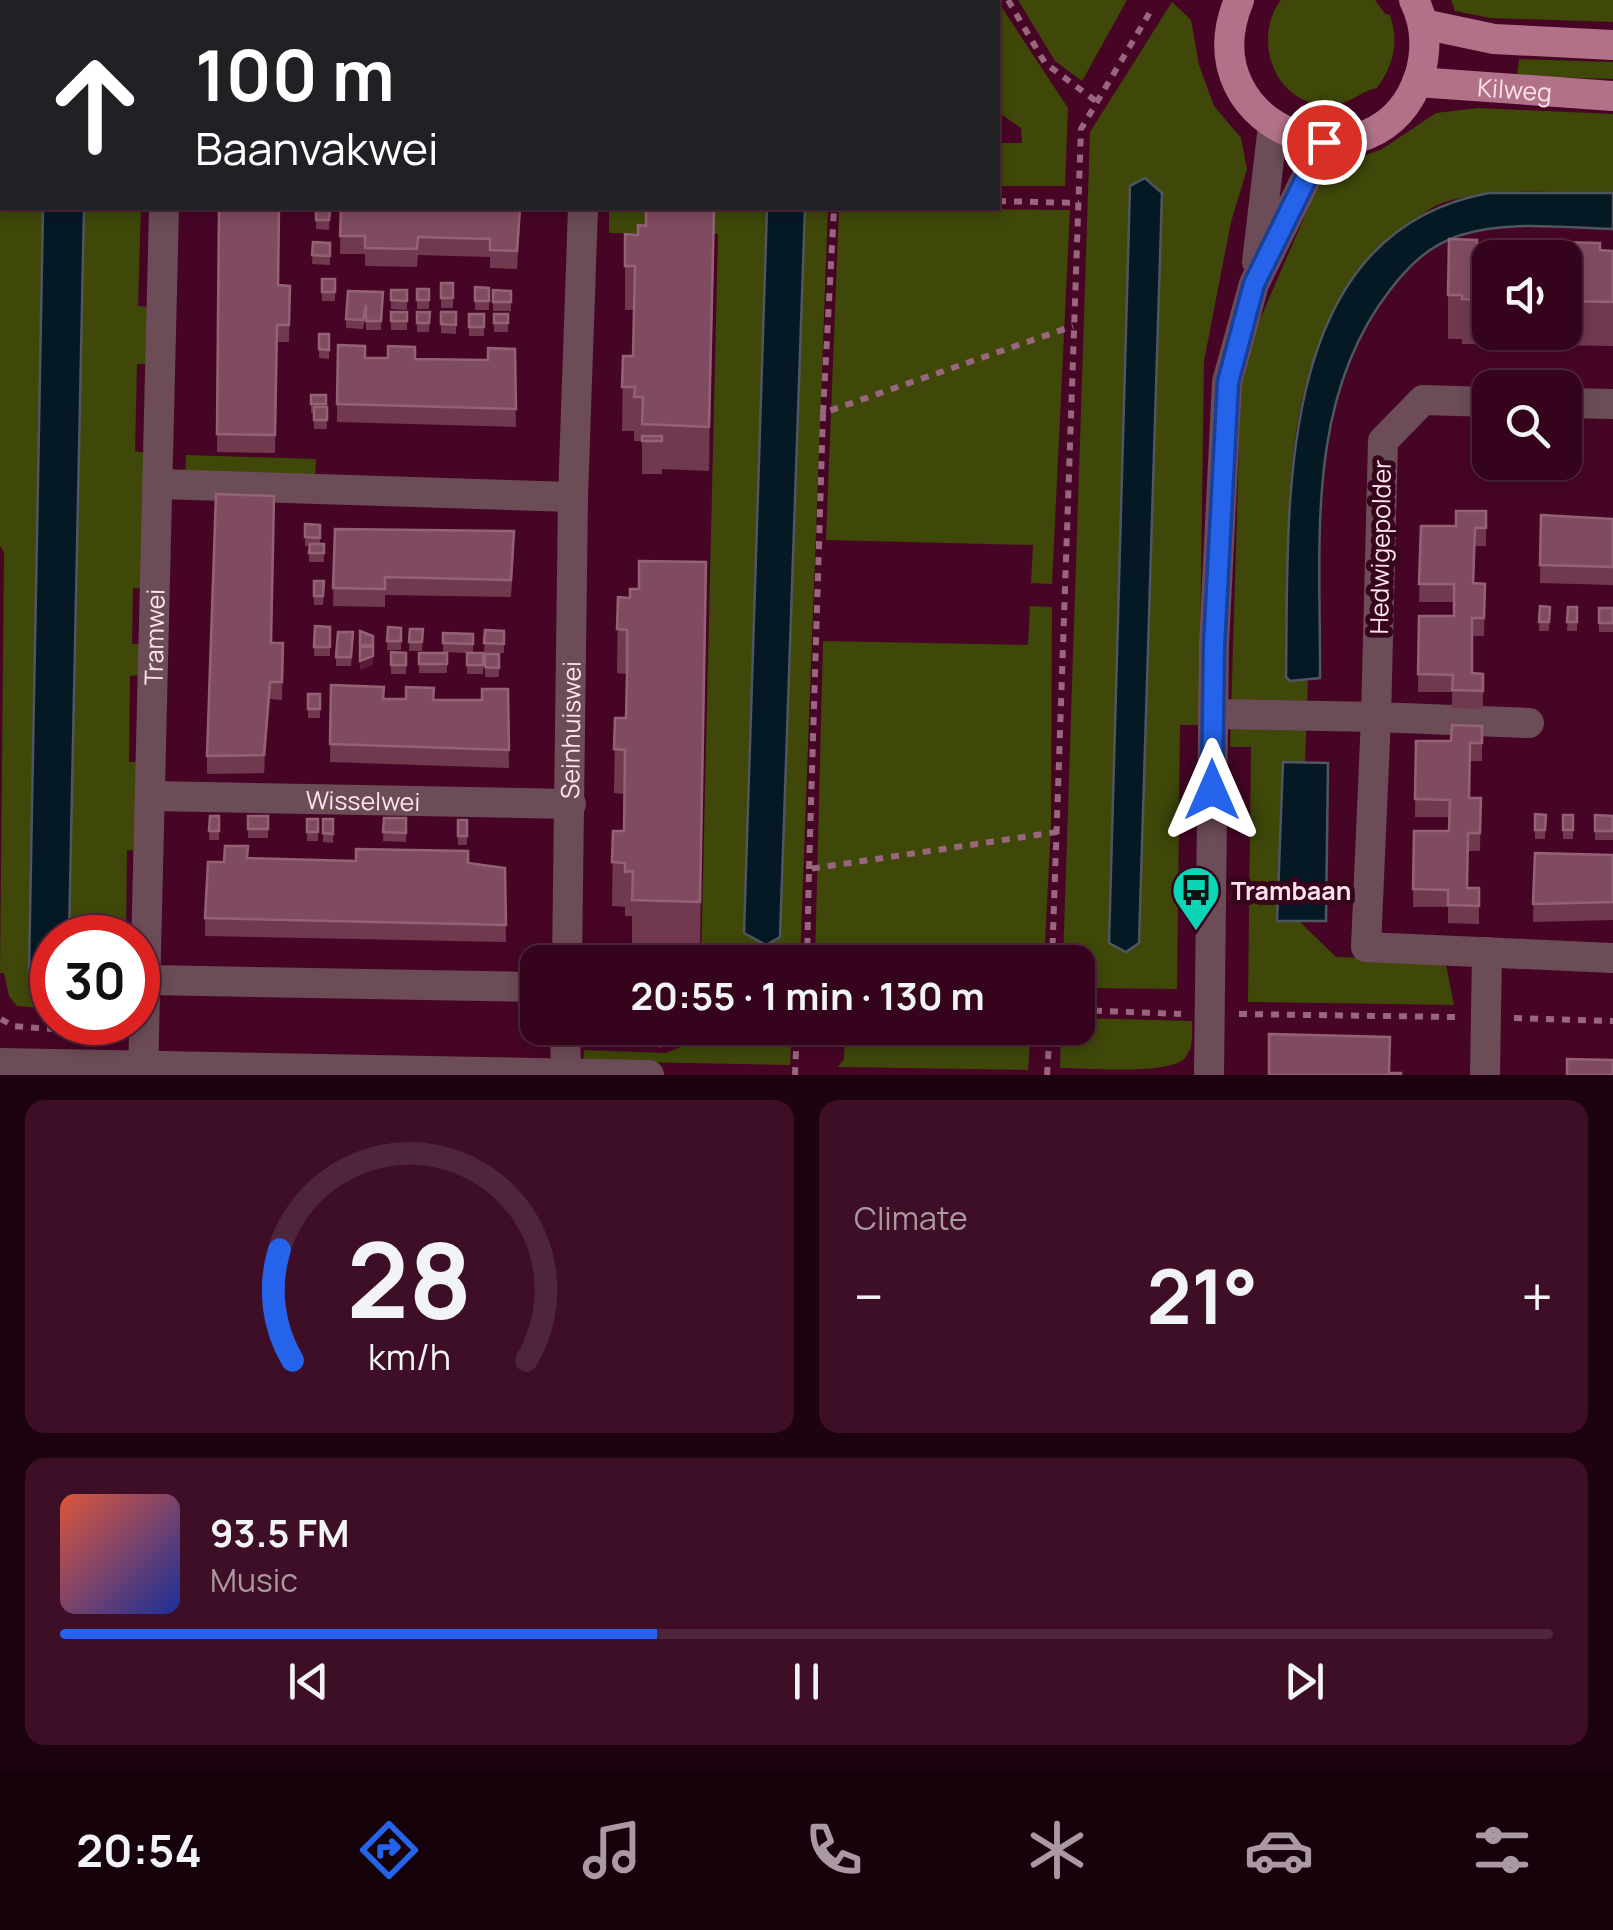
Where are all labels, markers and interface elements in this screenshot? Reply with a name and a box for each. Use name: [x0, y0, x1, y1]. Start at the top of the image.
text: 100 m: [195, 26, 395, 122]
icon: ahead: [30, 40, 160, 170]
street label: Kilweg: [1476, 69, 1553, 109]
pin: [1282, 100, 1367, 185]
icon: arrive: [1297, 115, 1352, 170]
text: Baanvakwei: [195, 117, 439, 179]
map controls: [1472, 240, 1582, 480]
button: sound: [1472, 240, 1582, 350]
button: search: [1472, 370, 1582, 480]
street label: Hedwigepolder: [1361, 459, 1399, 635]
street label: Tramwei: [135, 588, 172, 686]
street label: Seinhuiswei: [552, 661, 588, 799]
position arrow: [1160, 738, 1264, 842]
street label: Wisselwei: [305, 781, 421, 819]
bus stop icon: Trambaan: [1170, 864, 1222, 932]
place label: Trambaan: [1231, 873, 1351, 908]
speed limit sign: 30: [30, 915, 160, 1045]
text: 20:55 · 1 min · 130 m: [630, 969, 985, 1021]
text: Climate: [854, 1196, 968, 1240]
text: 28: [347, 1207, 472, 1349]
text: 21°: [1147, 1244, 1258, 1347]
text: −: [854, 1258, 884, 1334]
text: +: [1521, 1258, 1553, 1334]
text: km/h: [368, 1332, 451, 1381]
text: 93.5 FM: [210, 1506, 350, 1558]
text: Music: [210, 1558, 298, 1602]
icon: previous: [281, 1654, 336, 1709]
icon: pause: [779, 1654, 834, 1709]
icon: next: [1277, 1654, 1332, 1709]
icon: directions: [354, 1815, 424, 1885]
icon: music: [577, 1815, 647, 1885]
icon: phone: [799, 1815, 869, 1885]
icon: climate: [1022, 1815, 1092, 1885]
icon: car: [1244, 1815, 1314, 1885]
icon: filters: [1467, 1815, 1537, 1885]
text: 20:54: [76, 1819, 202, 1881]

